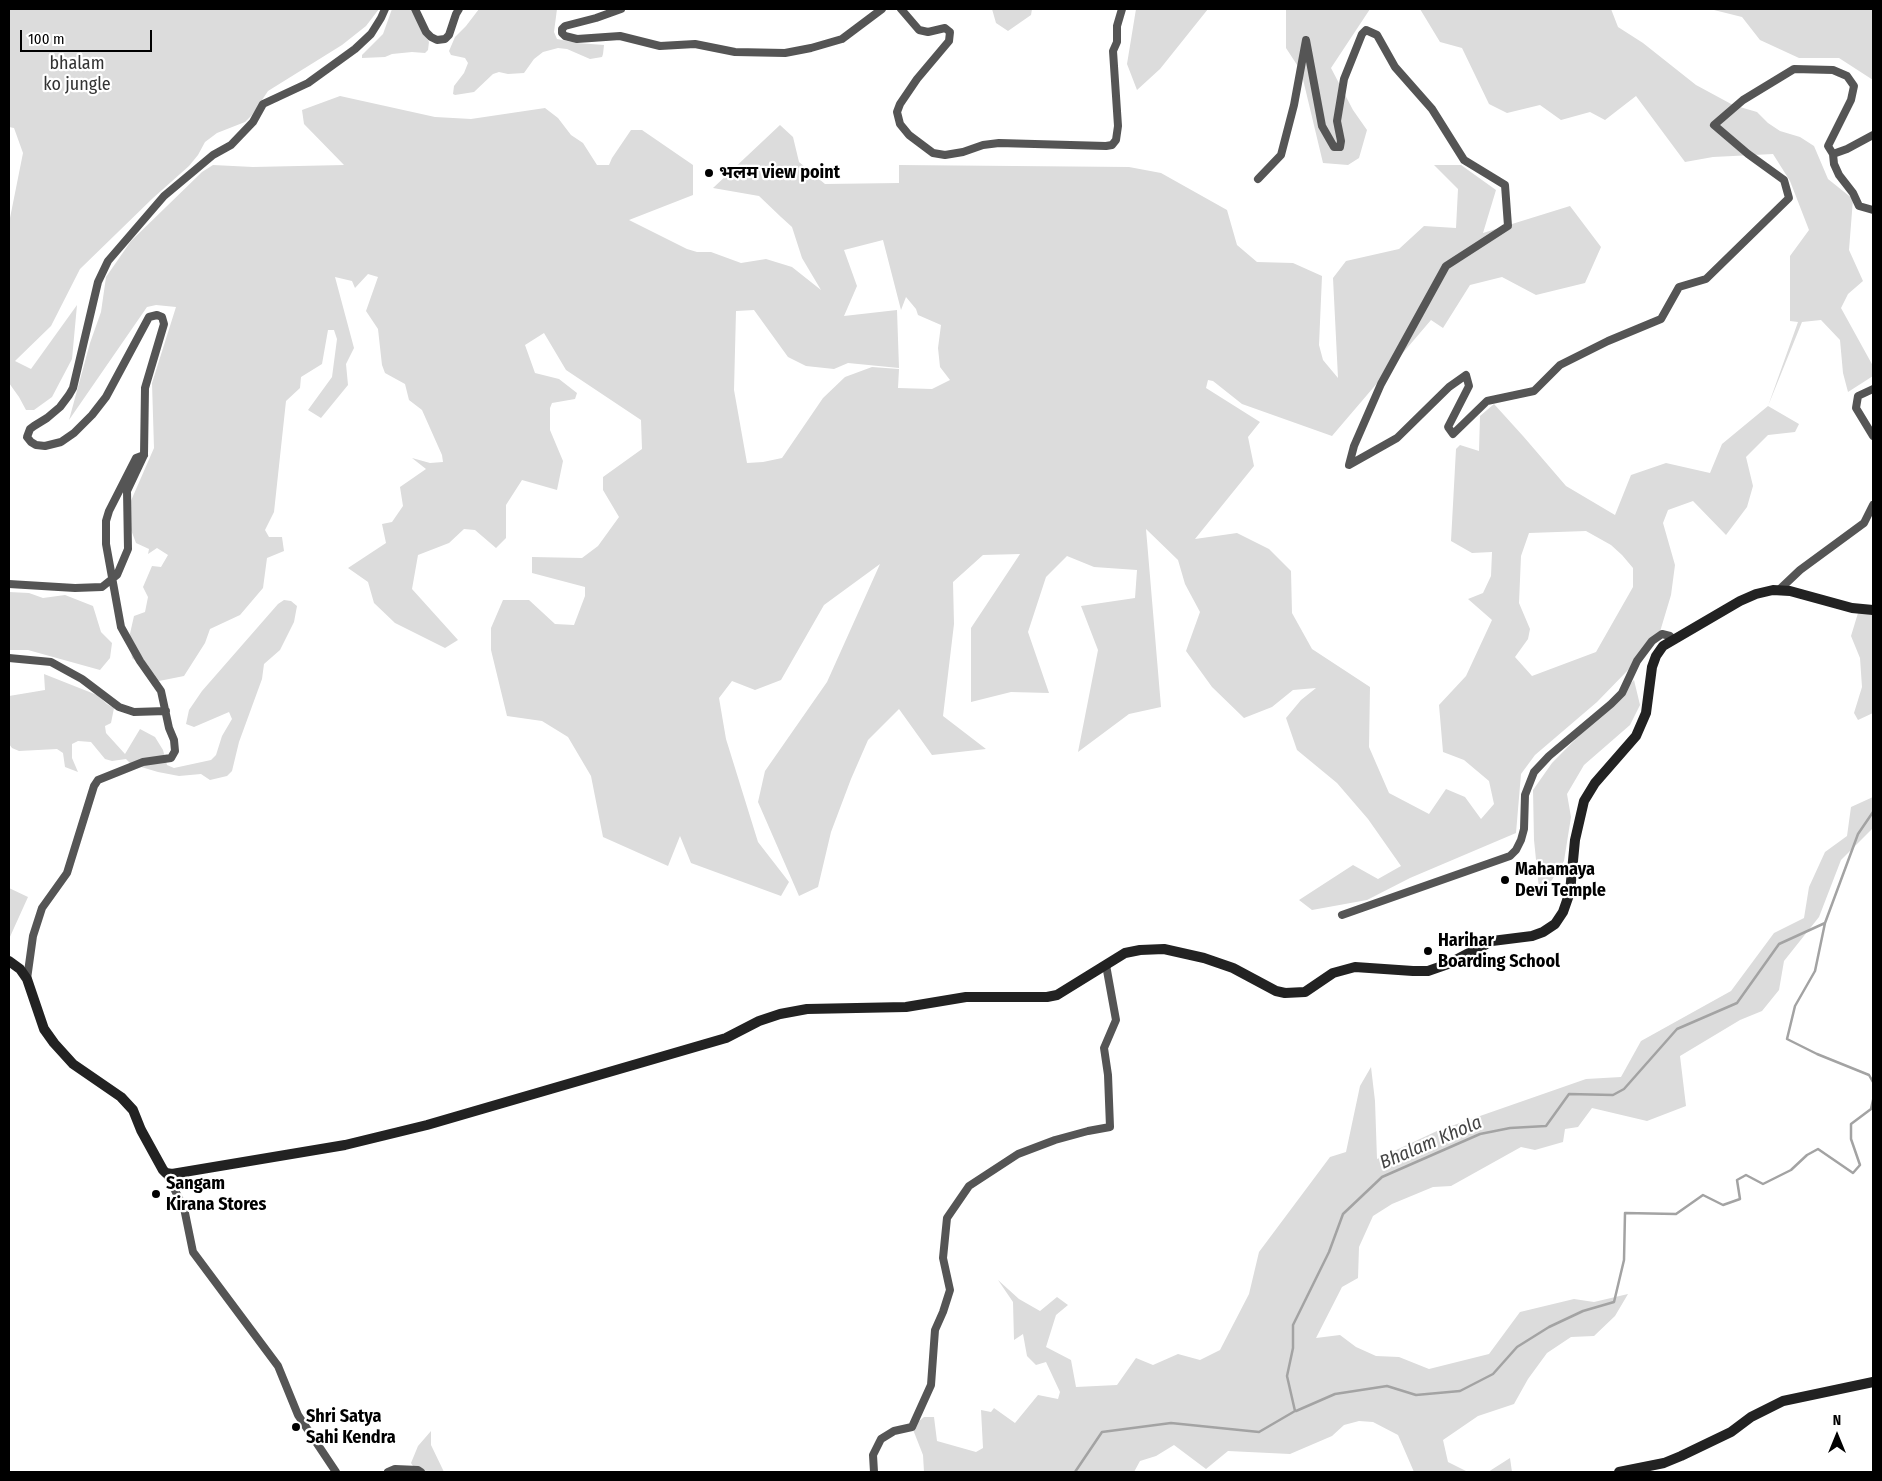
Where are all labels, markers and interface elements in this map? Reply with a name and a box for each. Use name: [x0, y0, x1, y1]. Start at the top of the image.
scale bar: [22, 20, 155, 52]
text: 100 m: [28, 30, 65, 48]
park label: bhalam ko jungle: [43, 53, 111, 96]
place label: भलम view point: [719, 162, 840, 184]
marker: भलम view point: [703, 167, 715, 179]
place label: Mahamaya Devi Temple: [1515, 859, 1606, 902]
marker: Mahamaya Devi Temple: [1499, 874, 1511, 886]
place label: Harihar Boarding School: [1438, 930, 1560, 972]
marker: Harihar Boarding School: [1422, 945, 1434, 957]
water label: Bhalam Khola: [1377, 1111, 1485, 1175]
place label: Sangam Kirana Stores: [166, 1173, 266, 1216]
marker: Sangam Kirana Stores: [150, 1188, 162, 1200]
place label: Shri Satya Sahi Kendra: [306, 1406, 396, 1448]
north arrow: [1812, 1411, 1862, 1461]
text: N: [1833, 1412, 1841, 1429]
marker: Shri Satya Sahi Kendra: [290, 1421, 302, 1433]

